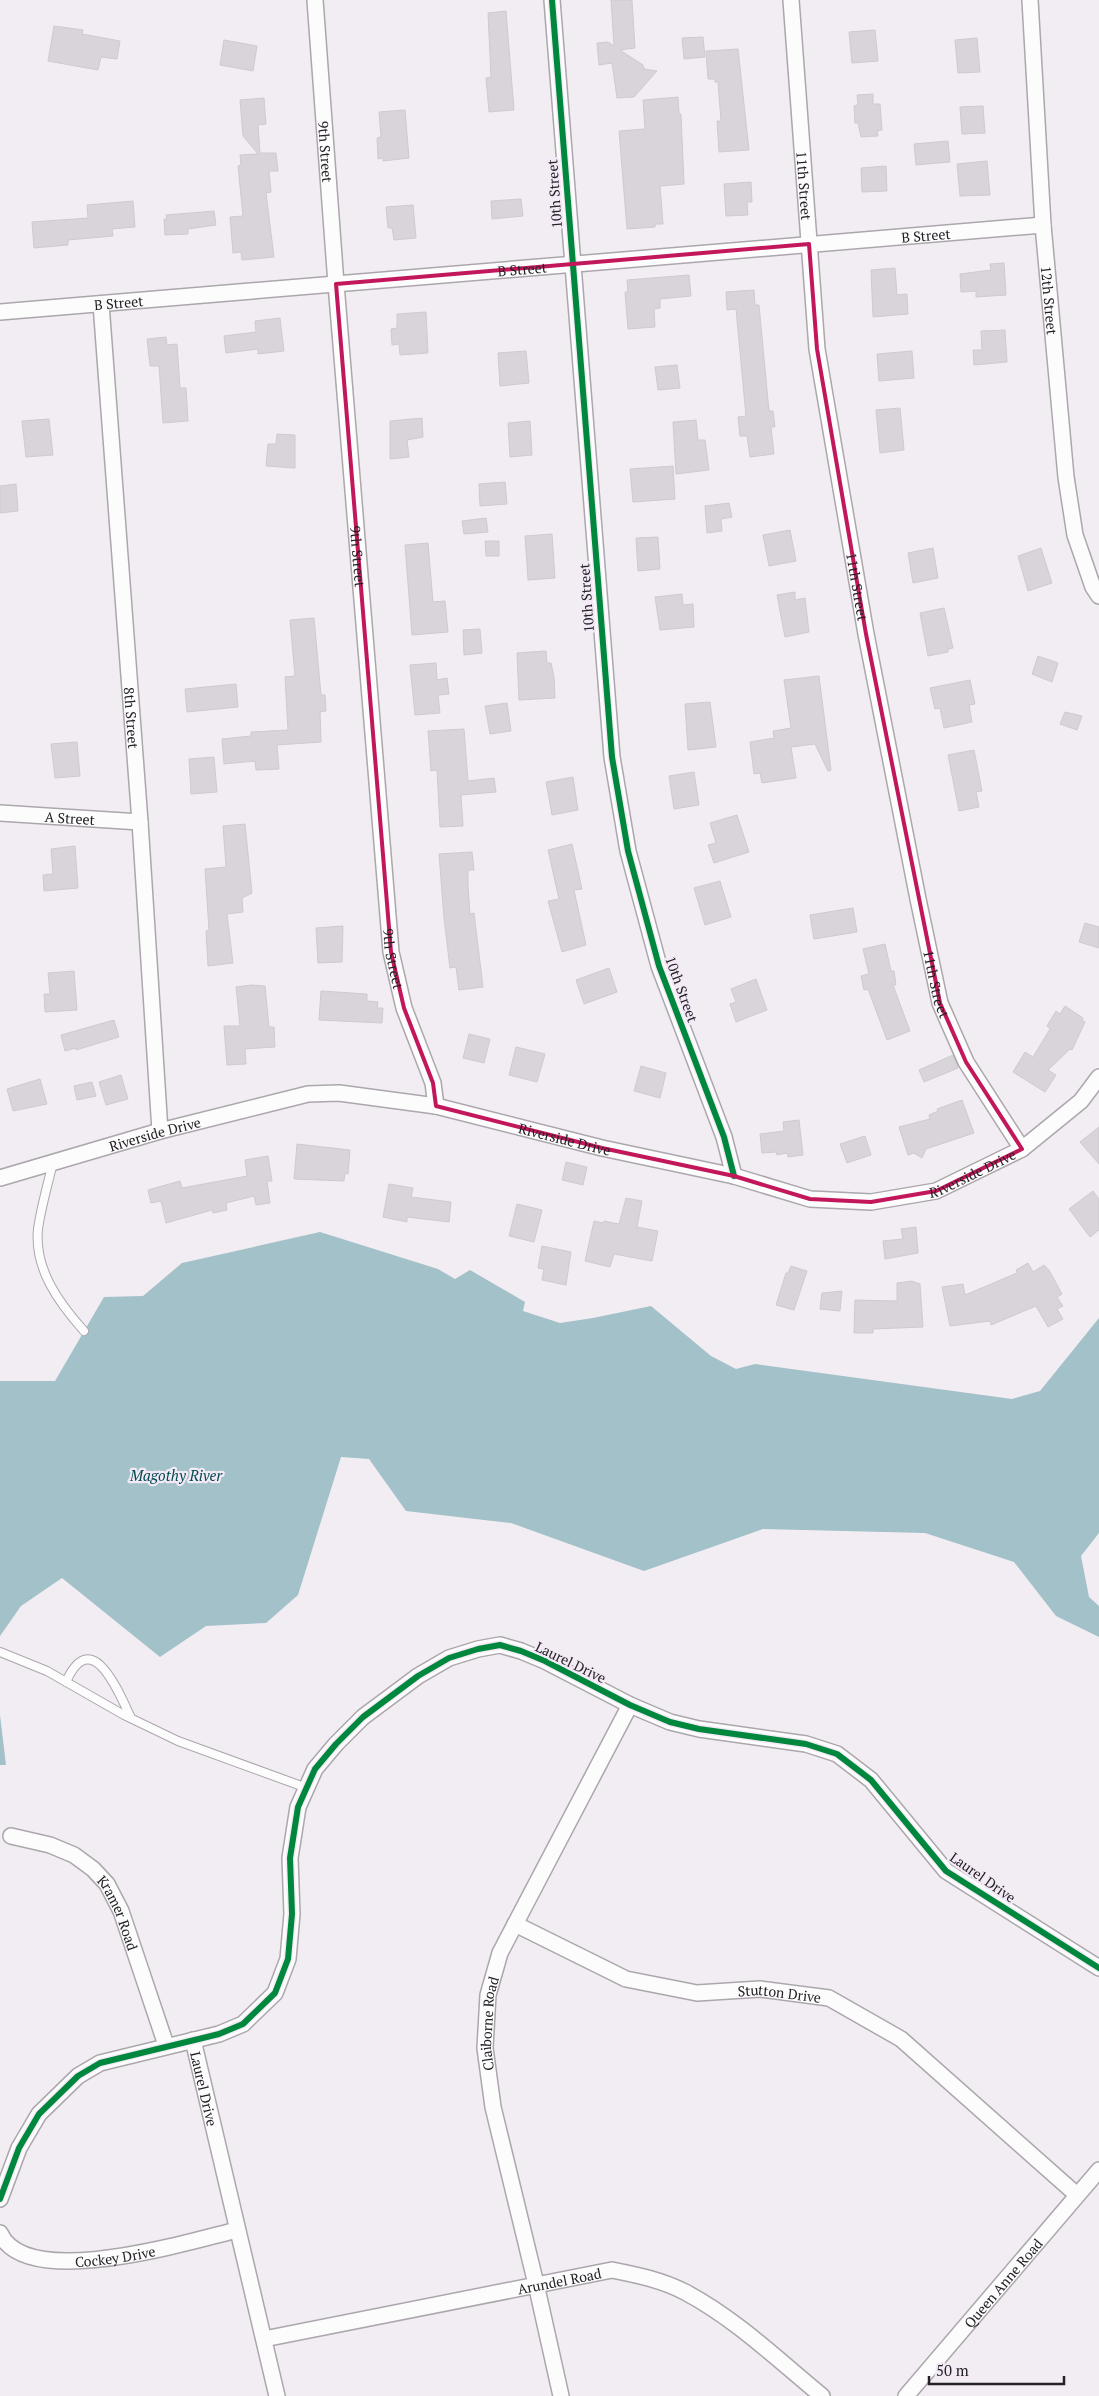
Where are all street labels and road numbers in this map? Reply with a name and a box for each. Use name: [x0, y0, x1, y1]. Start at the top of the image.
street label: 9th Street: [314, 120, 338, 184]
street label: 11th Street: [793, 150, 817, 221]
street label: 10th Street: [542, 158, 566, 229]
street label: B Street: [900, 223, 952, 246]
street label: B Street: [497, 257, 548, 280]
street label: 12th Street: [1037, 265, 1063, 336]
street label: B Street: [93, 291, 145, 314]
street label: 9th Street: [346, 525, 370, 589]
street label: 11th Street: [843, 551, 873, 623]
street label: 10th Street: [574, 562, 598, 633]
street label: 8th Street: [120, 686, 144, 750]
street label: A Street: [44, 806, 96, 829]
street label: 9th Street: [380, 927, 409, 992]
street label: 11th Street: [920, 948, 955, 1021]
street label: 10th Street: [661, 953, 703, 1025]
street label: Riverside Drive: [107, 1112, 203, 1155]
street label: Riverside Drive: [517, 1118, 613, 1159]
street label: Riverside Drive: [928, 1144, 1019, 1202]
street label: Laurel Drive: [533, 1637, 609, 1687]
street label: Laurel Drive: [946, 1847, 1020, 1907]
street label: Kramer Road: [94, 1871, 143, 1953]
street label: Claiborne Road: [475, 1974, 502, 2072]
street label: Stutton Drive: [737, 1979, 822, 2006]
street label: Laurel Drive: [186, 2049, 222, 2128]
street label: Queen Anne Road: [959, 2234, 1046, 2331]
street label: Cockey Drive: [75, 2241, 157, 2270]
street label: Arundel Road: [516, 2263, 603, 2298]

